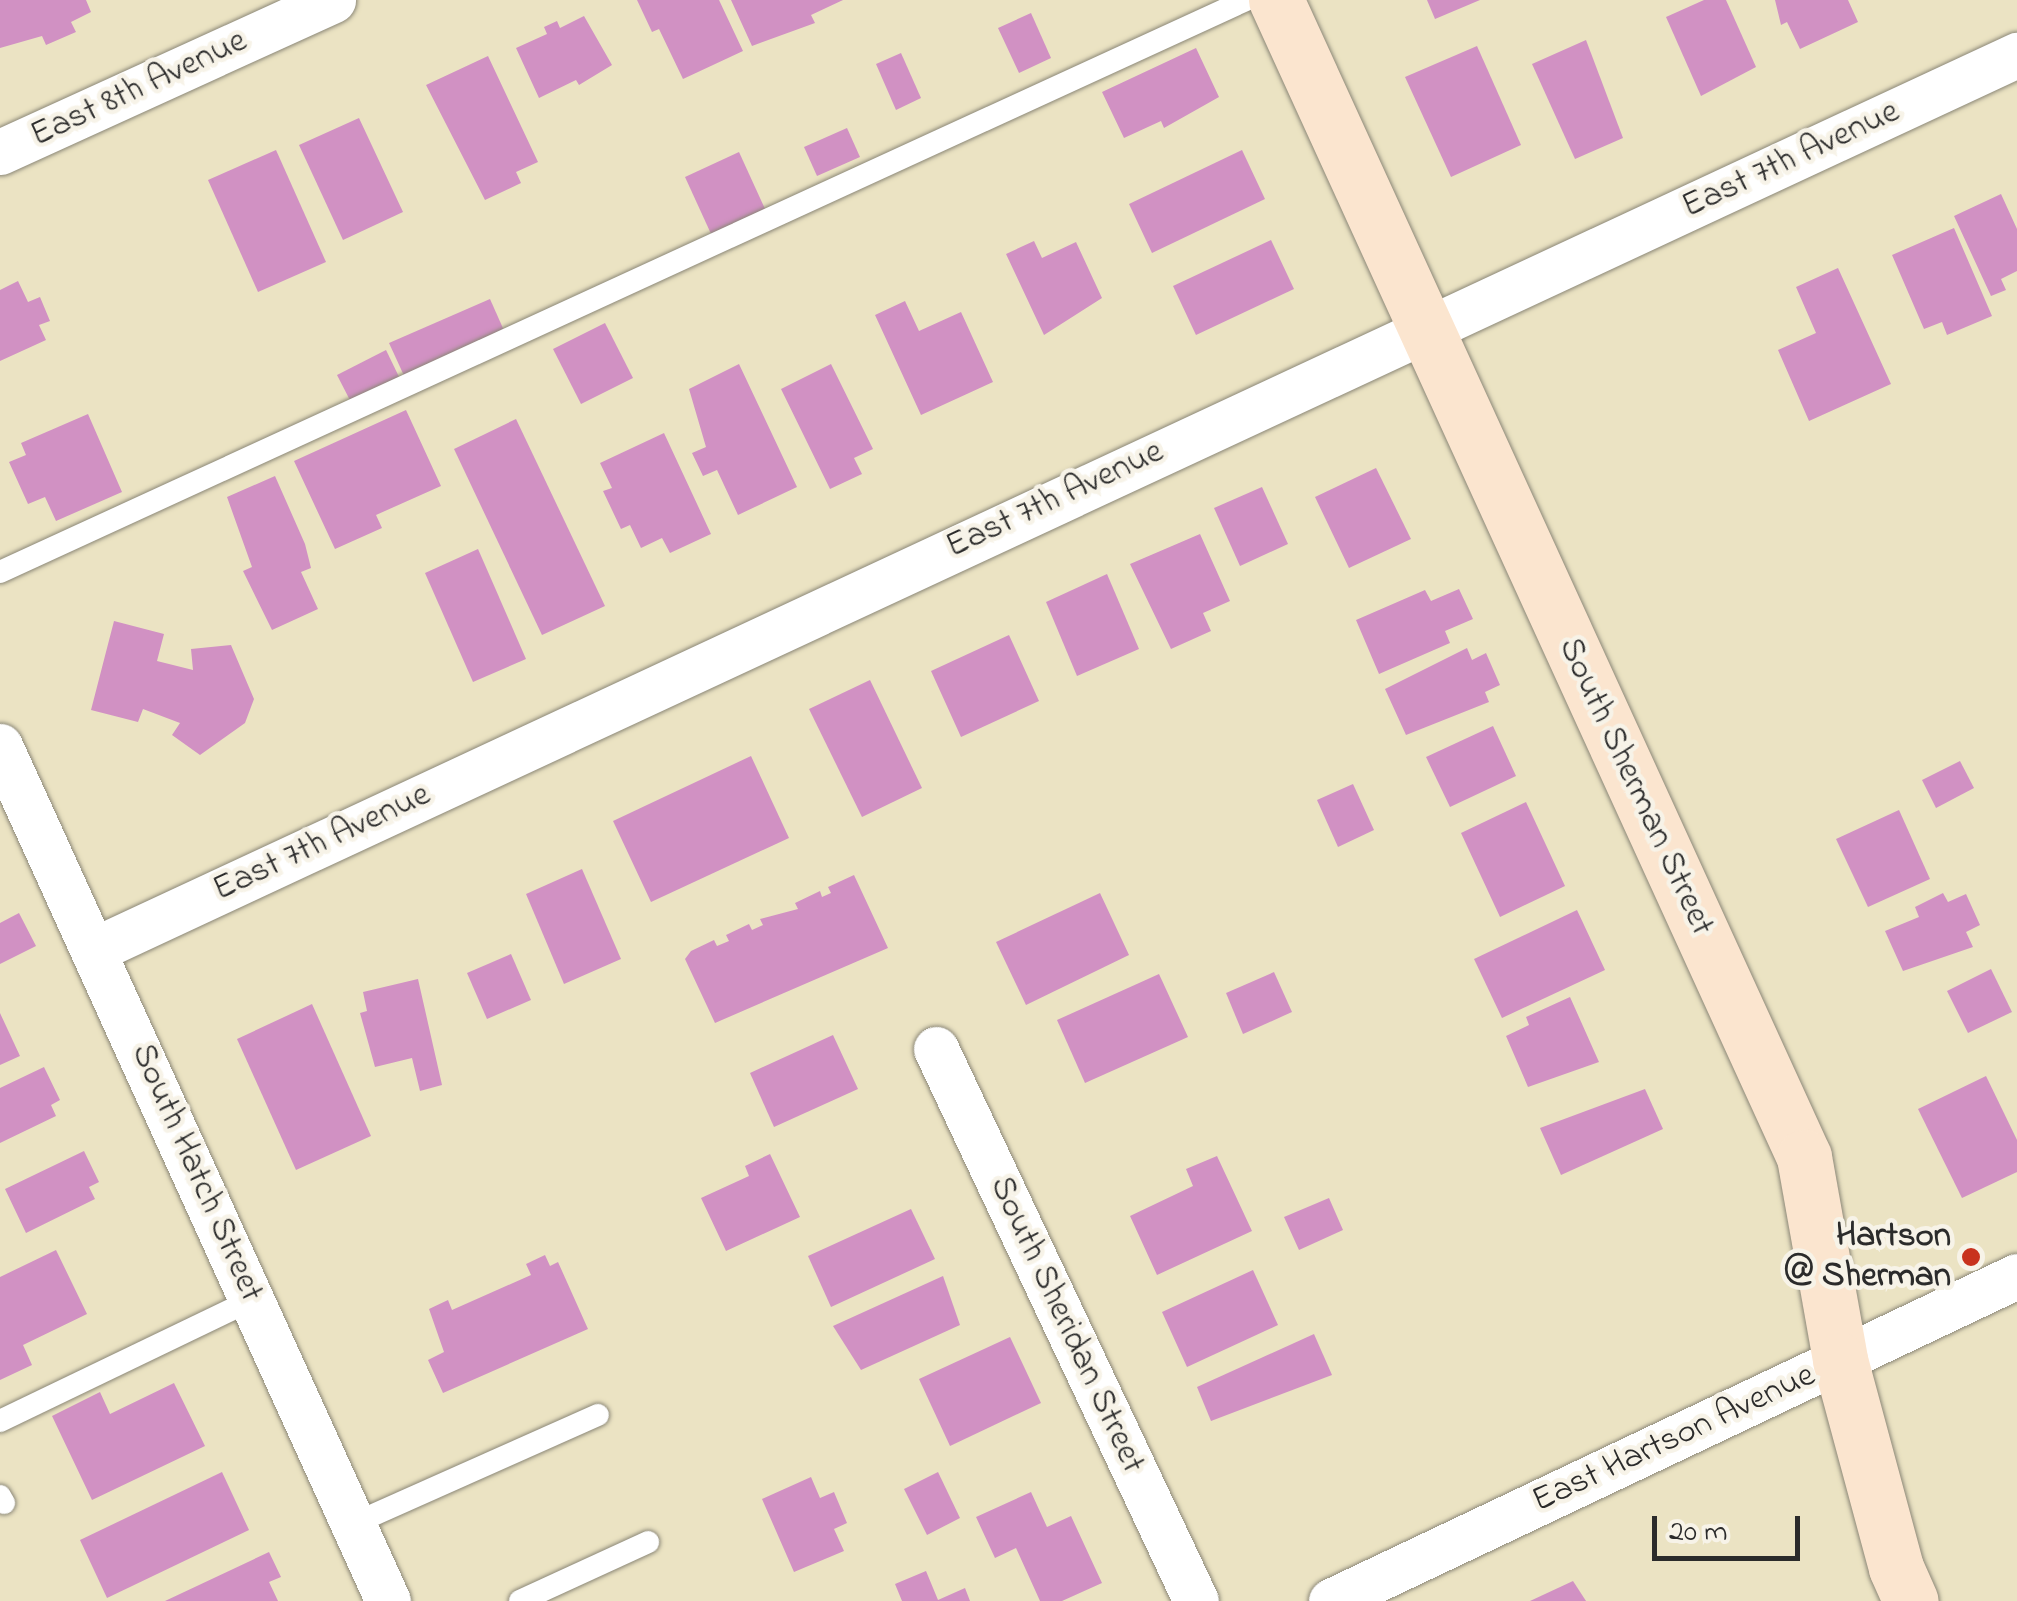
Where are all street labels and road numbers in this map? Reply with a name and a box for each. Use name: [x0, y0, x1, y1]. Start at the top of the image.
street label: East 8th Avenue: [24, 21, 254, 157]
street label: East 7th Avenue: [1676, 91, 1906, 229]
street label: East 7th Avenue: [940, 431, 1170, 569]
street label: South Sherman Street: [1548, 631, 1722, 943]
street label: East 7th Avenue: [207, 774, 437, 912]
street label: South Hatch Street: [120, 1038, 272, 1308]
street label: South Sheridan Street: [979, 1170, 1153, 1480]
street label: East Hartson Avenue: [1526, 1355, 1822, 1523]

